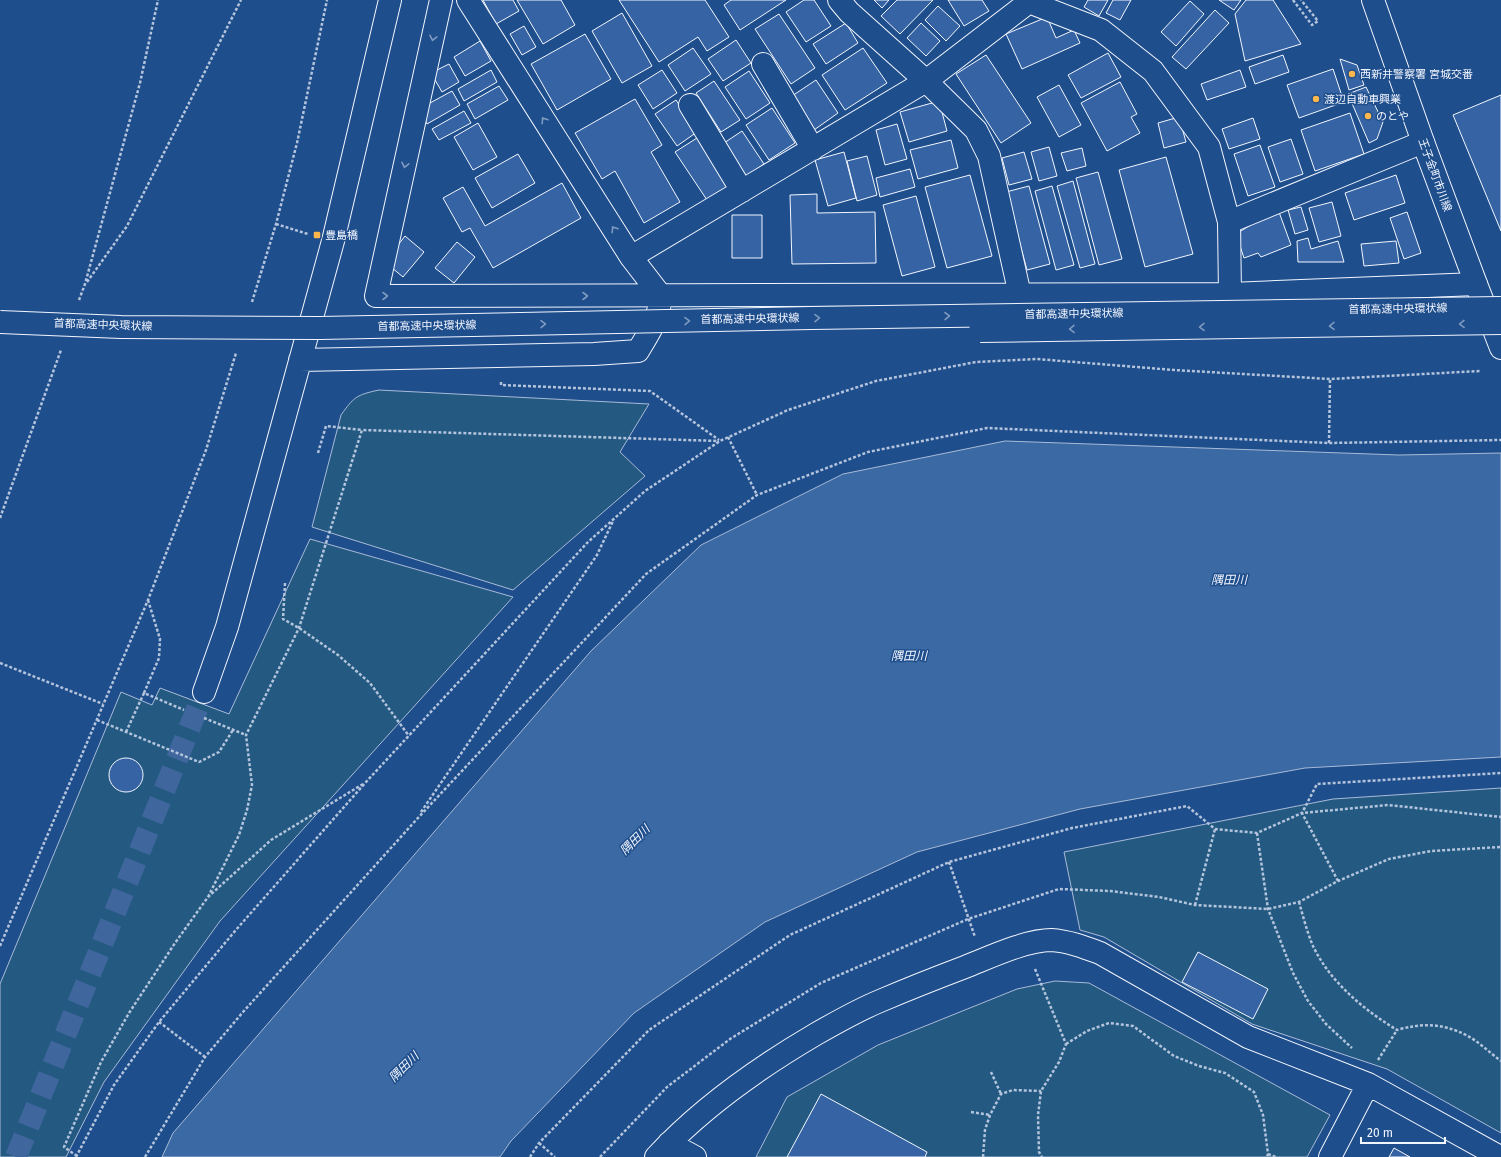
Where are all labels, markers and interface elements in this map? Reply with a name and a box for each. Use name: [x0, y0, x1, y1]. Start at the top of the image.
one-way arrow: [429, 35, 437, 41]
place label: 西新井警察署 宮城交番: [1360, 68, 1473, 81]
marker: 西新井警察署 宮城交番: [1347, 69, 1357, 79]
place label: 渡辺自動車興業: [1324, 93, 1401, 106]
marker: 渡辺自動車興業: [1311, 94, 1321, 104]
place label: のとや: [1376, 110, 1409, 123]
marker: のとや: [1363, 111, 1373, 121]
one-way arrow: [541, 117, 549, 124]
street label: 王子金町市川線: [1416, 137, 1454, 213]
one-way arrow: [401, 162, 409, 168]
one-way arrow: [611, 226, 619, 233]
place label: 豊島橋: [325, 229, 358, 242]
marker: 豊島橋: [312, 230, 322, 240]
one-way arrow: [382, 292, 388, 300]
one-way arrow: [582, 292, 588, 300]
street label: 首都高速中央環状線: [1348, 302, 1448, 316]
street label: 首都高速中央環状線: [1024, 307, 1124, 321]
street label: 首都高速中央環状線: [700, 312, 800, 326]
one-way arrow: [944, 312, 950, 320]
one-way arrow: [814, 314, 820, 322]
one-way arrow: [684, 316, 690, 325]
street label: 首都高速中央環状線: [53, 317, 153, 333]
street label: 首都高速中央環状線: [377, 319, 477, 333]
one-way arrow: [540, 320, 546, 328]
one-way arrow: [1459, 320, 1465, 328]
one-way arrow: [1329, 322, 1335, 330]
one-way arrow: [1199, 323, 1205, 332]
one-way arrow: [1069, 325, 1075, 333]
water label: 隅田川: [1211, 573, 1249, 587]
water label: 隅田川: [891, 649, 929, 663]
water label: 隅田川: [617, 821, 654, 858]
water label: 隅田川: [386, 1048, 423, 1085]
scale bar: [1361, 1119, 1445, 1145]
text: 20 m: [1367, 1126, 1393, 1140]

